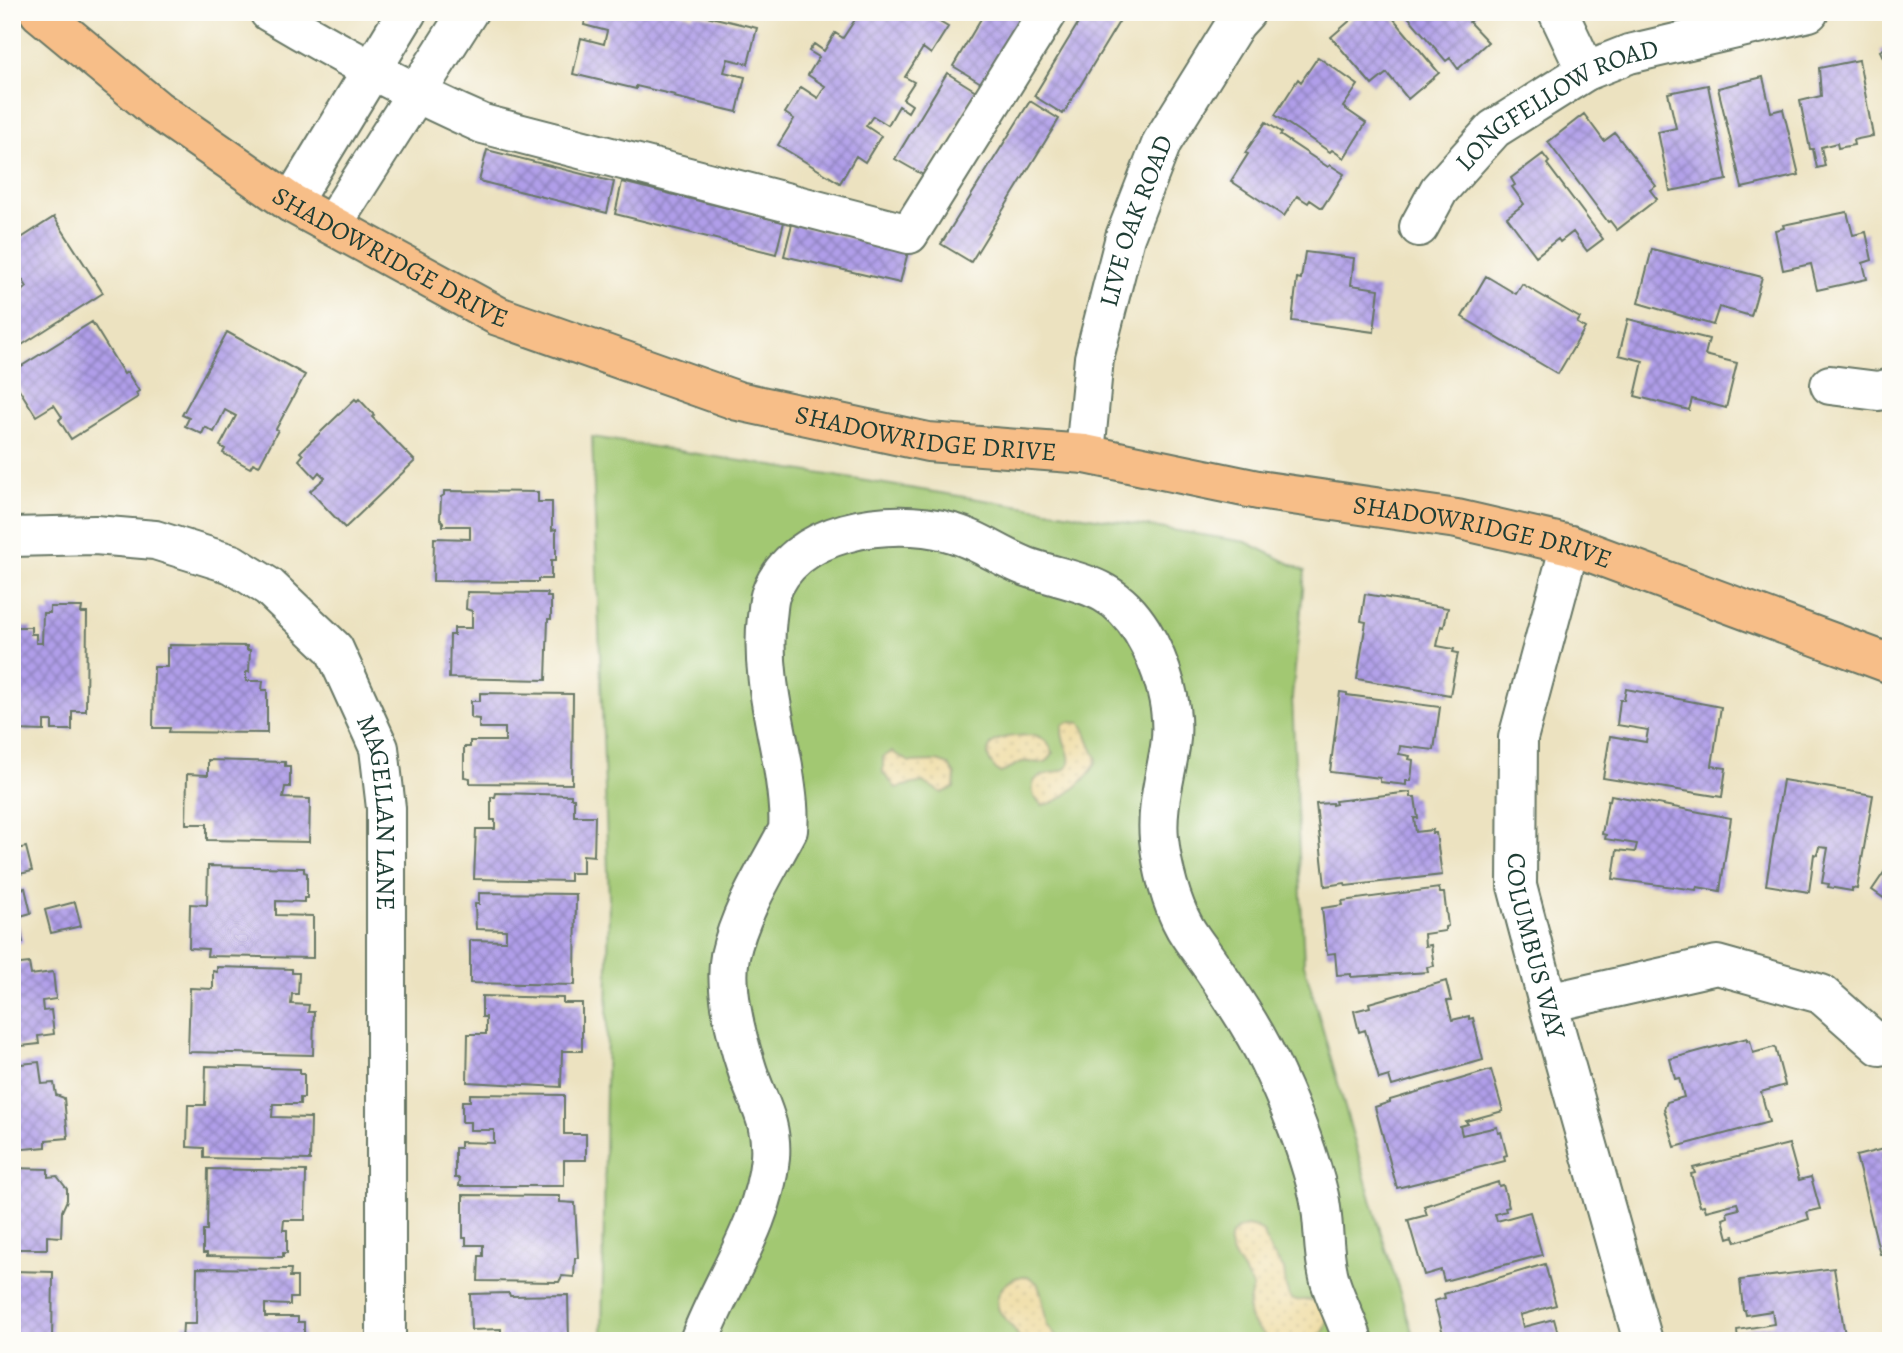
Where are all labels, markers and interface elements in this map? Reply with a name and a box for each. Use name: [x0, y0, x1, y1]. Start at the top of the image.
street label: LONGFELLOW ROAD: [1447, 31, 1662, 179]
street label: LIVE OAK ROAD: [1091, 130, 1181, 310]
street label: SHADOWRIDGE DRIVE: [265, 178, 513, 336]
street label: SHADOWRIDGE DRIVE: [792, 397, 1058, 470]
street label: SHADOWRIDGE DRIVE: [1351, 487, 1617, 577]
street label: MAGELLAN LANE: [348, 709, 403, 911]
street label: COLUMBUS WAY: [1499, 853, 1574, 1044]

